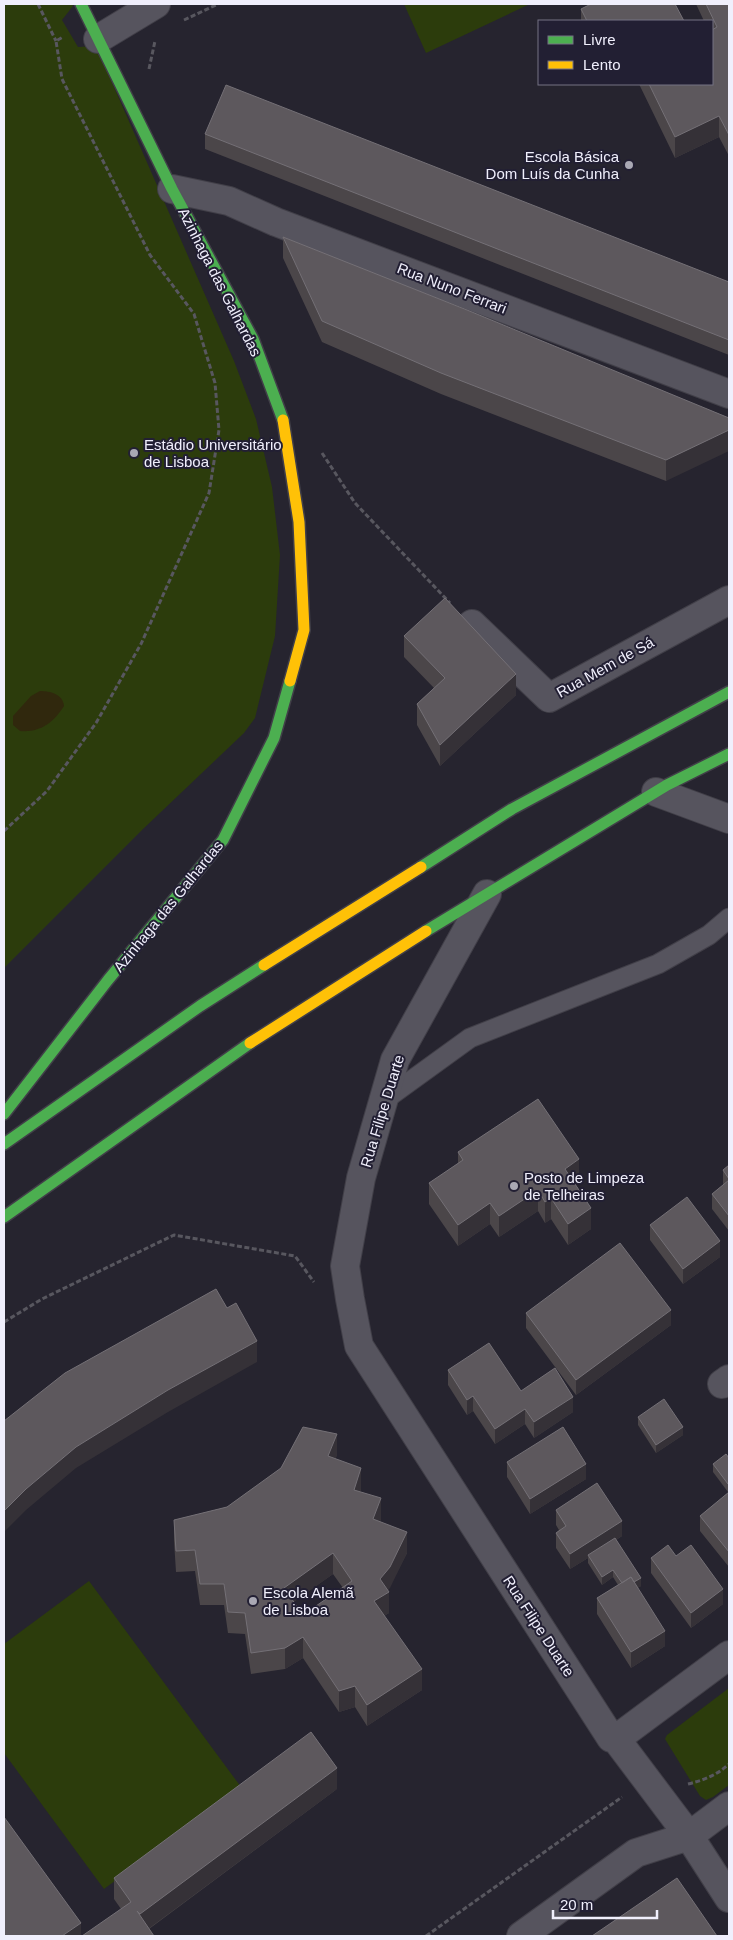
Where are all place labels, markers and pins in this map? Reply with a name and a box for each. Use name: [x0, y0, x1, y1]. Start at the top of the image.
place label: Escola Básica Dom Luís da Cunha: [486, 148, 620, 182]
marker: Escola Básica Dom Luís da Cunha: [623, 159, 635, 171]
place label: Estádio Universitário de Lisboa: [144, 436, 282, 470]
marker: Estádio Universitário de Lisboa: [128, 447, 140, 459]
place label: Posto de Limpeza de Telheiras: [524, 1169, 645, 1203]
marker: Posto de Limpeza de Telheiras: [508, 1180, 520, 1192]
place label: Escola Alemã de Lisboa: [263, 1584, 355, 1618]
marker: Escola Alemã de Lisboa: [247, 1595, 259, 1607]

